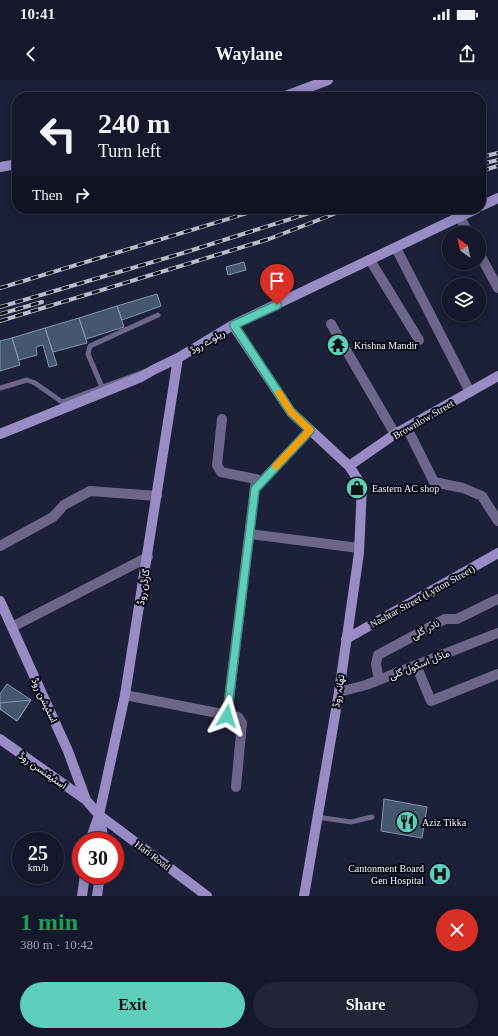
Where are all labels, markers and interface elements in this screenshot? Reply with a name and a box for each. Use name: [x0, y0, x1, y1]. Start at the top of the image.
text: 10:41: [20, 6, 55, 22]
icon: back: [20, 43, 42, 65]
icon: share: [456, 43, 478, 65]
text: Waylane: [215, 44, 283, 64]
icon: left: [32, 108, 84, 160]
text: 240 m: [98, 108, 170, 139]
text: Turn left: [98, 141, 161, 161]
icon: right: [71, 184, 93, 206]
text: Then: [32, 187, 63, 203]
north arrow: [442, 226, 486, 270]
map controls: [442, 226, 486, 322]
pin: [260, 264, 294, 305]
icon: arrive: [266, 270, 288, 292]
button: layers: [442, 278, 486, 322]
street label: ریلوے روڈ: [188, 327, 227, 357]
temple icon: Krishna Mandir: [325, 332, 351, 358]
place label: Krishna Mandir: [354, 340, 418, 351]
street label: Brownlow Street: [391, 398, 456, 441]
shop icon: Eastern AC shop: [344, 475, 370, 501]
place label: Eastern AC shop: [372, 483, 439, 494]
street label: Nashtar Street (Lytton Street): [368, 563, 477, 631]
street label: گارڈن روڈ: [135, 568, 153, 606]
street label: نادر گلی: [409, 617, 442, 642]
street label: ماڈل اسکول گلی: [387, 647, 451, 683]
street label: تھانہ روڈ: [330, 674, 348, 708]
street label: اسٹیشن روڈ: [29, 676, 60, 725]
position arrow: [206, 695, 248, 737]
street label: اسٹیفنسن روڈ: [16, 750, 69, 792]
restaurant icon: Aziz Tikka: [394, 809, 420, 835]
place label: Aziz Tikka: [422, 817, 467, 828]
speed limit sign: 30: [72, 832, 124, 884]
street label: Hari Road: [133, 839, 173, 872]
text: 25: [28, 842, 48, 864]
hospital icon: Cantonment Board Gen Hospital: [427, 861, 453, 887]
text: km/h: [28, 862, 48, 873]
place label: Cantonment Board Gen Hospital: [348, 863, 424, 886]
text: 1 min: [20, 909, 78, 935]
button: close: [436, 909, 478, 951]
text: 380 m · 10:42: [20, 937, 93, 952]
button: Exit: [20, 982, 245, 1028]
button: Share: [253, 982, 478, 1028]

